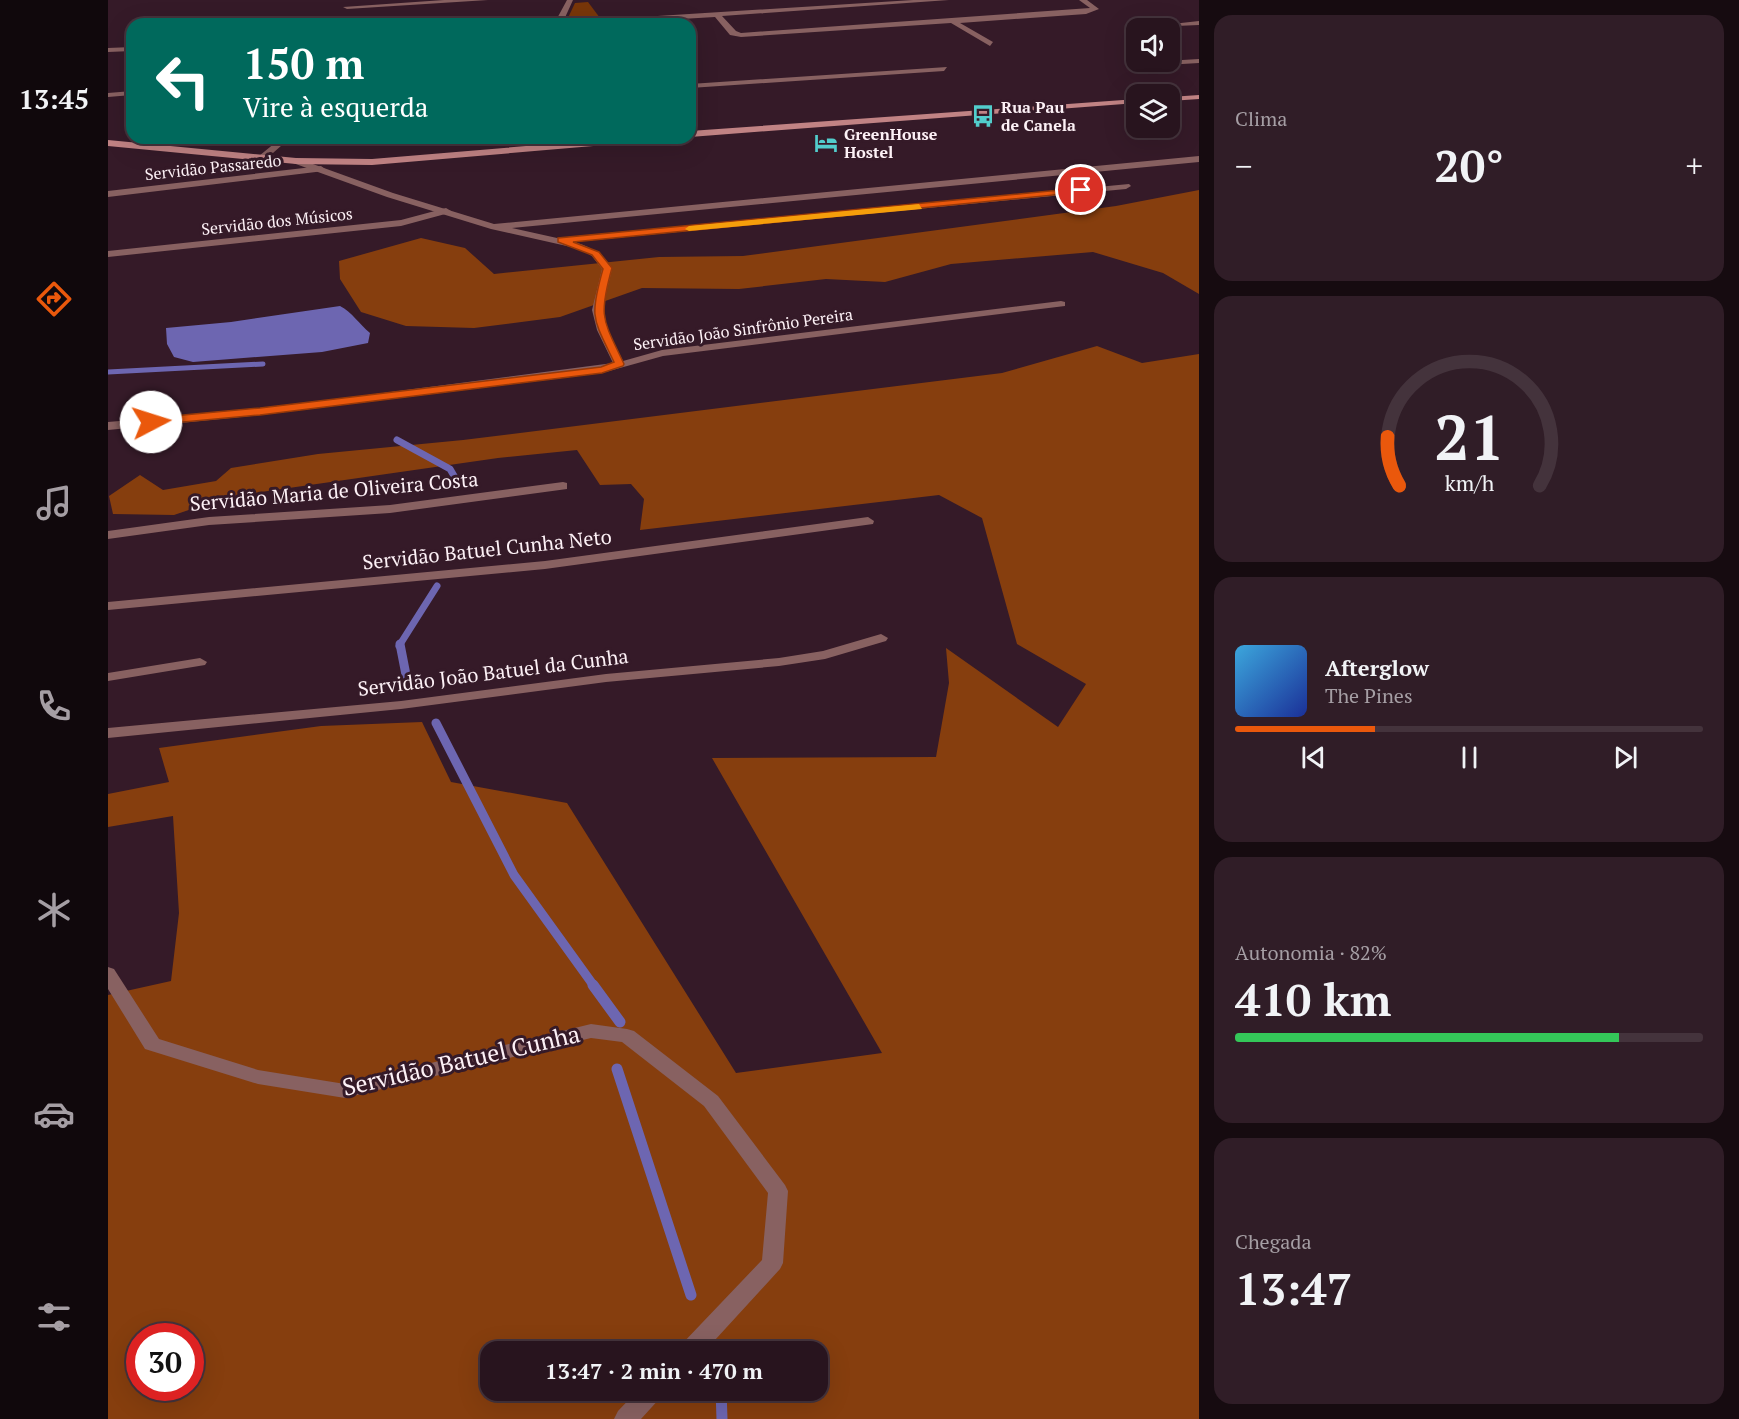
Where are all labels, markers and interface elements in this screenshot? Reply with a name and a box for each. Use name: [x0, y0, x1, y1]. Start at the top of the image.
map controls: [1126, 18, 1180, 138]
button: sound: [1126, 18, 1180, 72]
text: 150 m: [243, 35, 364, 91]
icon: left: [144, 42, 222, 120]
text: 13:45: [19, 81, 89, 117]
button: layers: [1126, 84, 1180, 138]
text: Vire à esquerda: [243, 89, 428, 125]
place label: Rua Pau de Canela: [1001, 96, 1076, 136]
bus stop icon: Rua Pau de Canela: [970, 103, 996, 129]
text: Clima: [1235, 105, 1287, 132]
place label: GreenHouse Hostel: [844, 123, 938, 163]
hotel icon: GreenHouse Hostel: [813, 130, 839, 156]
text: 20°: [1434, 135, 1504, 195]
text: −: [1235, 144, 1253, 187]
text: +: [1685, 144, 1703, 187]
street label: Servidão Passaredo: [144, 149, 282, 185]
pin: [1055, 164, 1106, 215]
icon: arrive: [1064, 173, 1097, 206]
street label: Servidão dos Músicos: [200, 202, 354, 240]
icon: directions: [33, 278, 75, 320]
street label: Servidão João Sinfrônio Pereira: [632, 303, 854, 355]
position arrow: [119, 390, 183, 454]
text: 21: [1434, 395, 1504, 478]
street label: Servidão Maria de Oliveira Costa: [189, 465, 479, 517]
text: km/h: [1444, 469, 1494, 497]
icon: music: [33, 482, 75, 524]
street label: Servidão Batuel Cunha Neto: [361, 522, 613, 576]
street label: Servidão João Batuel da Cunha: [356, 642, 630, 702]
text: Afterglow: [1325, 653, 1429, 682]
text: The Pines: [1325, 682, 1413, 709]
icon: phone: [33, 685, 75, 727]
icon: previous: [1297, 741, 1330, 774]
icon: pause: [1453, 741, 1486, 774]
icon: next: [1609, 741, 1642, 774]
icon: climate: [33, 889, 75, 931]
text: Autonomia · 82%: [1235, 939, 1387, 966]
text: 410 km: [1235, 969, 1391, 1029]
street label: Servidão Batuel Cunha: [339, 1017, 583, 1103]
icon: car: [33, 1093, 75, 1135]
text: Chegada: [1235, 1228, 1312, 1255]
text: 13:47: [1235, 1258, 1352, 1318]
icon: filters: [33, 1296, 75, 1338]
speed limit sign: 30: [126, 1323, 204, 1401]
text: 13:47 · 2 min · 470 m: [545, 1356, 763, 1385]

